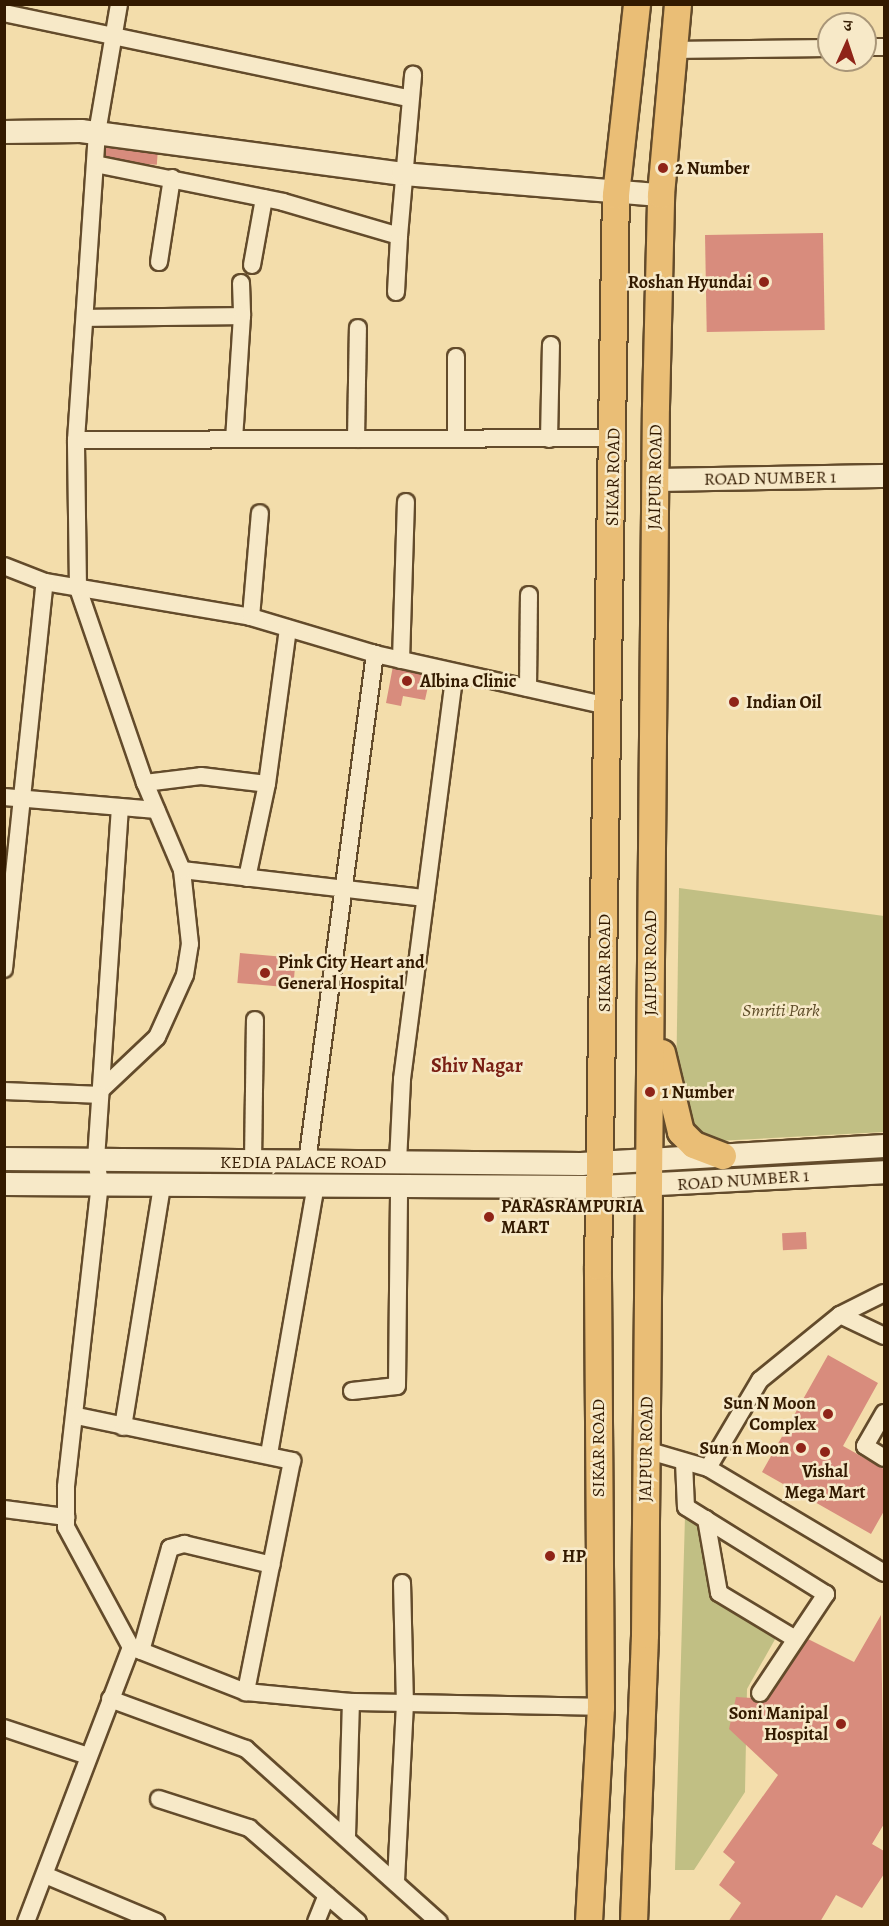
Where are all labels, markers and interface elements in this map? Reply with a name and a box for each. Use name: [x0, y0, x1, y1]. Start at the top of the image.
north arrow: [817, 12, 877, 72]
text: उ: [843, 15, 852, 37]
place label: 2 Number: [675, 157, 750, 179]
marker: 2 Number: [656, 161, 670, 175]
place label: Roshan Hyundai: [628, 271, 752, 293]
marker: Roshan Hyundai: [757, 275, 771, 289]
street label: JAIPUR ROAD: [643, 424, 667, 530]
street label: SIKAR ROAD: [601, 428, 625, 526]
street label: ROAD NUMBER 1: [704, 466, 836, 490]
place label: Albina Clinic: [420, 670, 517, 692]
marker: Albina Clinic: [398, 672, 416, 690]
place label: Indian Oil: [746, 691, 822, 713]
marker: Indian Oil: [727, 695, 741, 709]
street label: JAIPUR ROAD: [639, 910, 661, 1016]
street label: SIKAR ROAD: [593, 914, 615, 1012]
place label: Pink City Heart and General Hospital: [278, 952, 425, 994]
marker: Pink City Heart and General Hospital: [256, 964, 274, 982]
park label: Smriti Park: [742, 999, 820, 1021]
district label: Shiv Nagar: [431, 1053, 523, 1077]
place label: 1 Number: [662, 1081, 734, 1103]
marker: 1 Number: [643, 1085, 657, 1099]
street label: KEDIA PALACE ROAD: [220, 1151, 386, 1173]
street label: ROAD NUMBER 1: [676, 1165, 810, 1195]
place label: PARASRAMPURIA MART: [501, 1196, 644, 1238]
marker: PARASRAMPURIA MART: [482, 1210, 496, 1224]
place label: Sun N Moon Complex: [723, 1393, 816, 1436]
street label: JAIPUR ROAD: [634, 1396, 658, 1502]
street label: SIKAR ROAD: [587, 1399, 609, 1497]
marker: Sun N Moon Complex: [821, 1407, 835, 1421]
place label: Sun n Moon: [699, 1437, 789, 1459]
marker: Sun n Moon: [794, 1441, 808, 1455]
marker: Vishal Mega Mart: [818, 1445, 832, 1459]
place label: Vishal Mega Mart: [785, 1461, 865, 1504]
place label: HP: [562, 1545, 586, 1567]
marker: HP: [543, 1549, 557, 1563]
place label: Soni Manipal Hospital: [729, 1703, 828, 1746]
marker: Soni Manipal Hospital: [832, 1715, 850, 1733]

